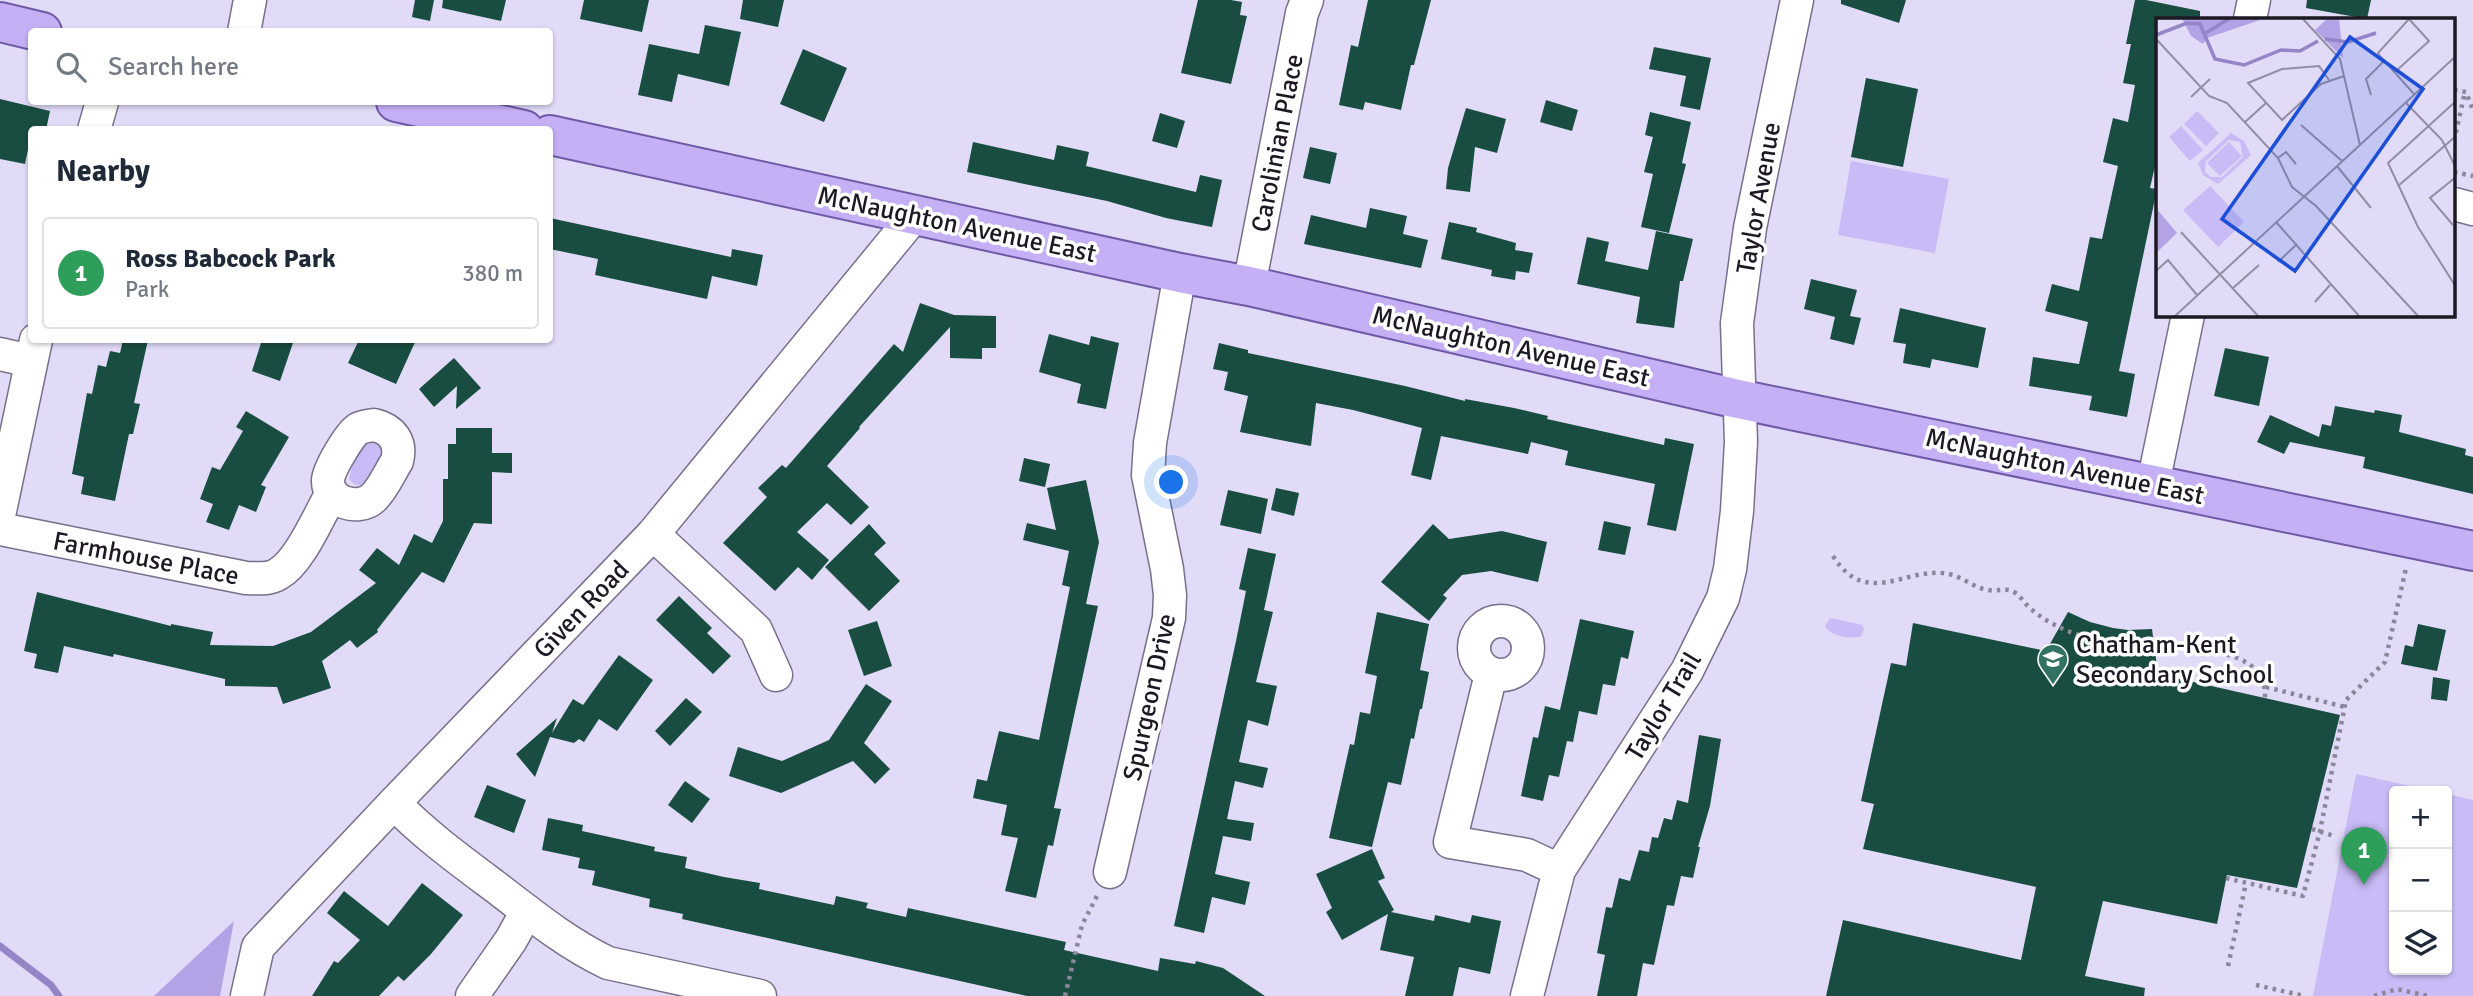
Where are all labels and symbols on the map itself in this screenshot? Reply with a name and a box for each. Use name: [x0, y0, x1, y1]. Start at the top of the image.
inset map: [2156, 18, 2456, 317]
street label: Carolinian Place: [1245, 51, 1311, 235]
street label: Taylor Avenue: [1730, 120, 1788, 276]
street label: McNaughton Avenue East: [815, 180, 1099, 270]
street label: McNaughton Avenue East: [1369, 299, 1653, 394]
street label: McNaughton Avenue East: [1923, 422, 2207, 512]
your location: [1154, 465, 1188, 499]
street label: Farmhouse Place: [50, 525, 242, 593]
street label: Given Road: [527, 554, 636, 665]
street label: Spurgeon Drive: [1117, 611, 1183, 784]
place label: Chatham-Kent Secondary School: [2076, 629, 2274, 691]
school or university icon: Chatham-Kent Secondary School: [2036, 642, 2070, 686]
street label: Taylor Trail: [1619, 646, 1709, 767]
pin: 1: [2341, 827, 2387, 885]

